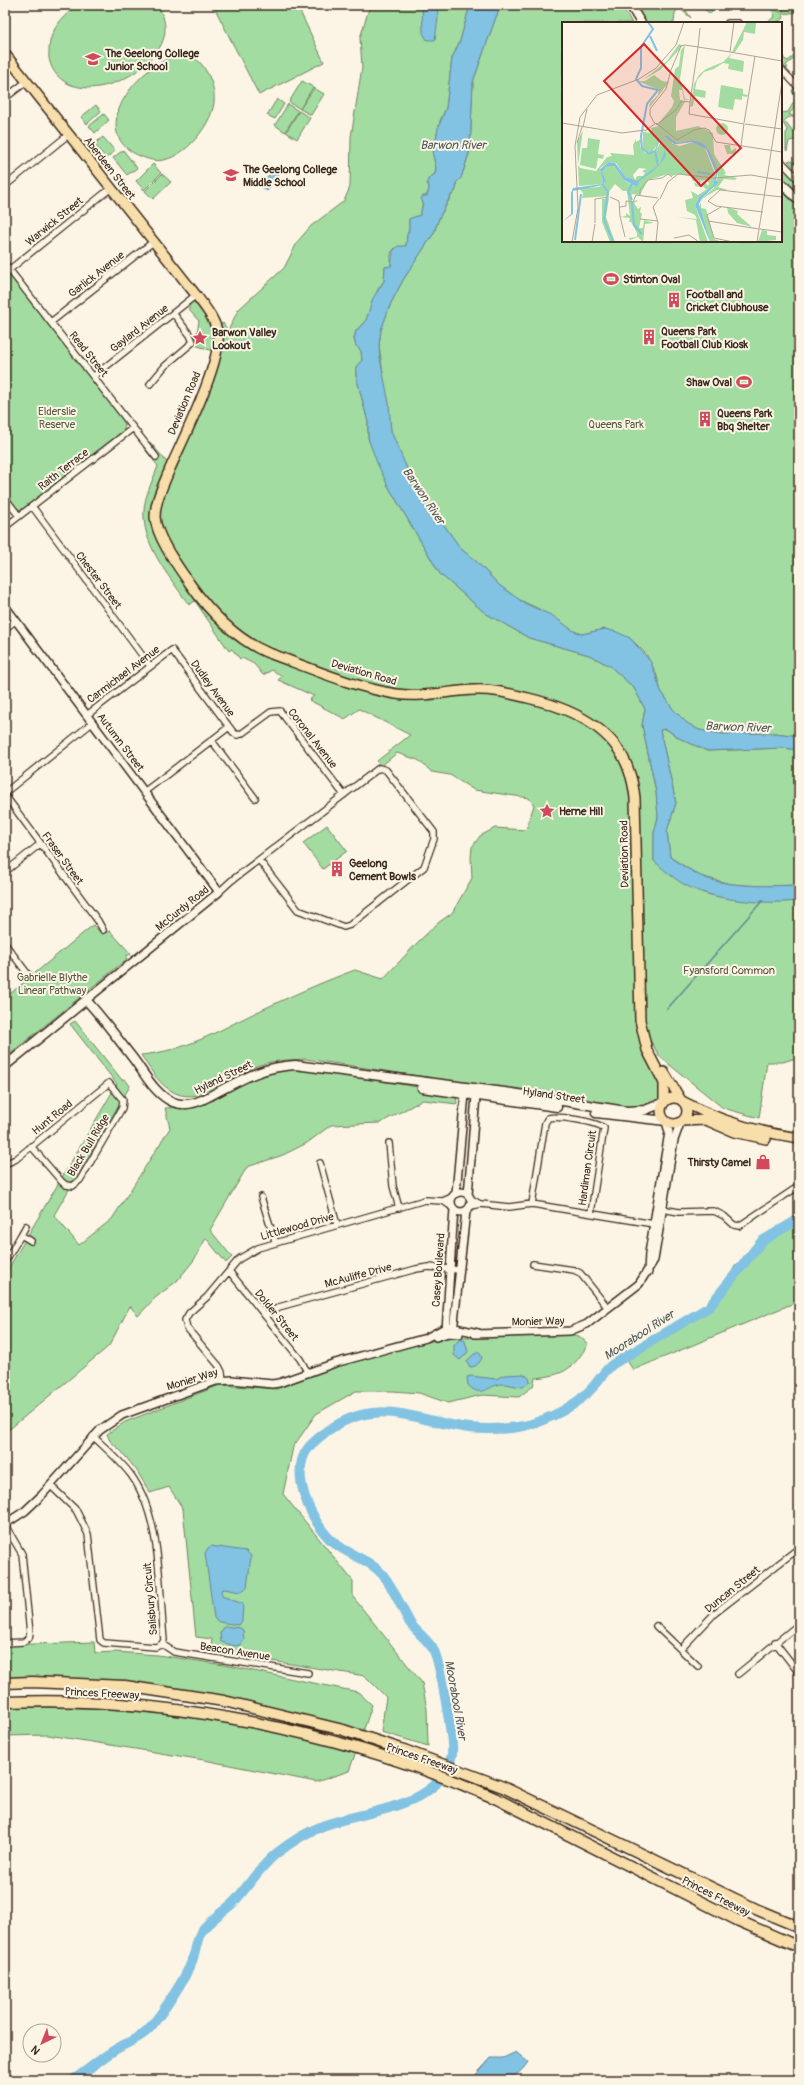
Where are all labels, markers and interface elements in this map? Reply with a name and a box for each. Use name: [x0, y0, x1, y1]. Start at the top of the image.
inset map: [562, 22, 782, 242]
place label: The Geelong College Junior School: [104, 47, 200, 73]
school or university icon: The Geelong College Junior School: [84, 50, 102, 68]
street label: Aberdeen Street: [81, 134, 139, 203]
water label: Barwon River: [420, 138, 487, 153]
place label: The Geelong College Middle School: [242, 163, 338, 189]
school or university icon: The Geelong College Middle School: [222, 166, 240, 184]
street label: Warwick Street: [23, 194, 86, 249]
street label: Garlick Avenue: [66, 248, 127, 300]
sports icon: Stinton Oval: [602, 270, 620, 288]
place label: Stinton Oval: [623, 273, 681, 286]
place label: Football and Cricket Clubhouse: [686, 288, 769, 314]
building icon: Football and Cricket Clubhouse: [665, 291, 683, 309]
street label: Gaylard Avenue: [108, 301, 171, 355]
place label: Queens Park Football Club Kiosk: [661, 325, 749, 351]
place label: Barwon Valley Lookout: [212, 326, 276, 352]
building icon: Queens Park Football Club Kiosk: [640, 328, 658, 346]
street label: Read Street: [66, 329, 111, 380]
place icon: Barwon Valley Lookout: [191, 329, 209, 347]
street label: Deviation Road: [165, 370, 204, 437]
sports icon: Shaw Oval: [735, 373, 753, 391]
place label: Shaw Oval: [686, 376, 732, 389]
park label: Elderslie Reserve: [38, 405, 77, 431]
place label: Queens Park Bbq Shelter: [717, 407, 773, 433]
building icon: Queens Park Bbq Shelter: [696, 410, 714, 428]
park label: Queens Park: [588, 418, 644, 431]
street label: Raith Terrace: [36, 445, 92, 493]
water label: Barwon River: [399, 465, 449, 529]
street label: Chester Street: [73, 549, 125, 612]
street label: Carmichael Avenue: [84, 642, 163, 706]
street label: Deviation Road: [330, 657, 398, 688]
street label: Dudley Avenue: [188, 658, 238, 719]
street label: Coronal Avenue: [285, 706, 340, 771]
street label: Autumn Street: [94, 710, 147, 775]
water label: Barwon River: [705, 719, 773, 736]
place icon: Herne Hill: [538, 802, 556, 820]
place label: Herne Hill: [559, 805, 603, 818]
street label: Deviation Road: [617, 820, 632, 888]
street label: Fraser Street: [39, 829, 86, 888]
place label: Geelong Cement Bowls: [349, 857, 416, 883]
building icon: Geelong Cement Bowls: [328, 860, 346, 878]
street label: McCurdy Road: [153, 883, 212, 934]
park label: Fyansford Common: [683, 964, 775, 977]
park label: Gabrielle Blythe Linear Pathway: [17, 971, 88, 997]
street label: Hyland Street: [192, 1058, 255, 1097]
street label: Hyland Street: [522, 1085, 587, 1106]
street label: Hunt Road: [29, 1097, 75, 1138]
street label: Black Bull Ridge: [65, 1111, 112, 1179]
street label: Hardiman Circuit: [576, 1129, 599, 1207]
shop icon: Thirsty Camel: [754, 1153, 772, 1171]
place label: Thirsty Camel: [687, 1156, 751, 1169]
street label: Littlewood Drive: [259, 1210, 336, 1243]
street label: Casey Boulevard: [429, 1233, 448, 1307]
street label: McAuliffe Drive: [323, 1260, 394, 1291]
street label: Dolder Street: [252, 1287, 302, 1344]
water label: Moorabool River: [601, 1306, 679, 1364]
street label: Monier Way: [511, 1315, 565, 1328]
street label: Monier Way: [165, 1365, 220, 1393]
street label: Salisbury Circuit: [141, 1561, 160, 1636]
street label: Duncan Street: [702, 1563, 763, 1616]
street label: Beacon Avenue: [199, 1640, 271, 1664]
water label: Moorabool River: [441, 1659, 470, 1743]
street label: Princes Freeway: [64, 1685, 140, 1702]
street label: Princes Freeway: [384, 1740, 459, 1777]
street label: Princes Freeway: [680, 1874, 752, 1919]
north arrow: [22, 2023, 62, 2063]
text: N: [28, 2042, 43, 2057]

